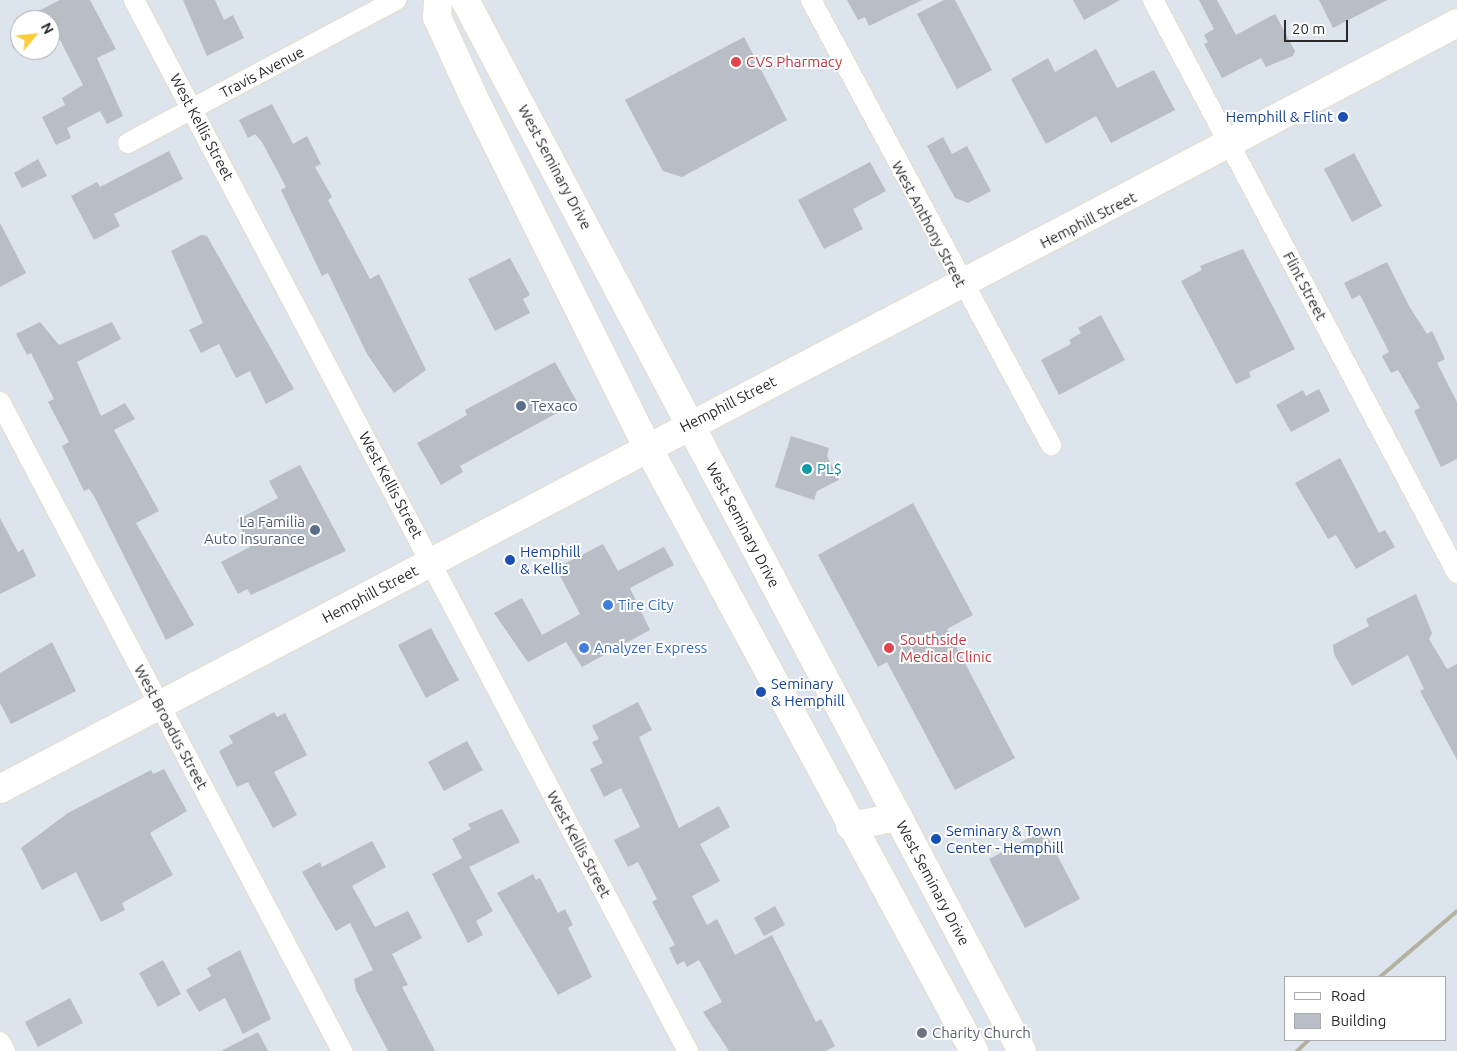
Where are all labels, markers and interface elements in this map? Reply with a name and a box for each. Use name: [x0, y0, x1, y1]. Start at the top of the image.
north arrow: [10, 10, 60, 60]
scale bar: [1287, 10, 1351, 42]
text: N: [38, 20, 57, 37]
text: 20 m: [1292, 20, 1325, 37]
street label: Travis Avenue: [217, 42, 307, 102]
place label: CVS Pharmacy: [746, 53, 842, 71]
marker: CVS Pharmacy: [730, 56, 742, 68]
street label: West Kellis Street: [166, 71, 238, 183]
street label: West Seminary Drive: [514, 101, 596, 233]
place label: Hemphill & Flint: [1226, 108, 1333, 126]
marker: Hemphill & Flint: [1337, 111, 1349, 123]
street label: West Anthony Street: [888, 158, 970, 290]
street label: Hemphill Street: [1037, 188, 1139, 252]
street label: Flint Street: [1279, 249, 1331, 323]
street label: Hemphill Street: [677, 372, 779, 436]
place label: Texaco: [531, 397, 578, 415]
marker: Texaco: [515, 400, 527, 412]
street label: West Kellis Street: [355, 429, 427, 541]
street label: West Seminary Drive: [702, 459, 784, 591]
place label: PL$: [817, 460, 842, 478]
marker: PL$: [801, 463, 813, 475]
place label: La Familia Auto Insurance: [204, 512, 305, 547]
marker: La Familia Auto Insurance: [309, 524, 321, 536]
place label: Hemphill & Kellis: [520, 542, 581, 577]
marker: Hemphill & Kellis: [504, 554, 516, 566]
street label: Hemphill Street: [319, 561, 421, 627]
place label: Tire City: [618, 596, 674, 614]
marker: Tire City: [602, 599, 614, 611]
place label: Southside Medical Clinic: [900, 630, 992, 665]
place label: Analyzer Express: [594, 639, 707, 657]
marker: Southside Medical Clinic: [882, 641, 896, 655]
marker: Analyzer Express: [578, 642, 590, 654]
street label: West Broadus Street: [131, 662, 211, 792]
place label: Seminary & Hemphill: [771, 674, 845, 709]
marker: Seminary & Hemphill: [755, 686, 767, 698]
street label: West Kellis Street: [543, 788, 615, 900]
street label: West Seminary Drive: [892, 817, 974, 949]
place label: Seminary & Town Center - Hemphill: [946, 821, 1064, 856]
marker: Seminary & Town Center - Hemphill: [930, 833, 942, 845]
legend: [1284, 976, 1447, 1041]
text: Road: [1331, 987, 1366, 1004]
text: Building: [1331, 1012, 1386, 1029]
place label: Charity Church: [932, 1024, 1031, 1042]
marker: Charity Church: [916, 1027, 928, 1039]

